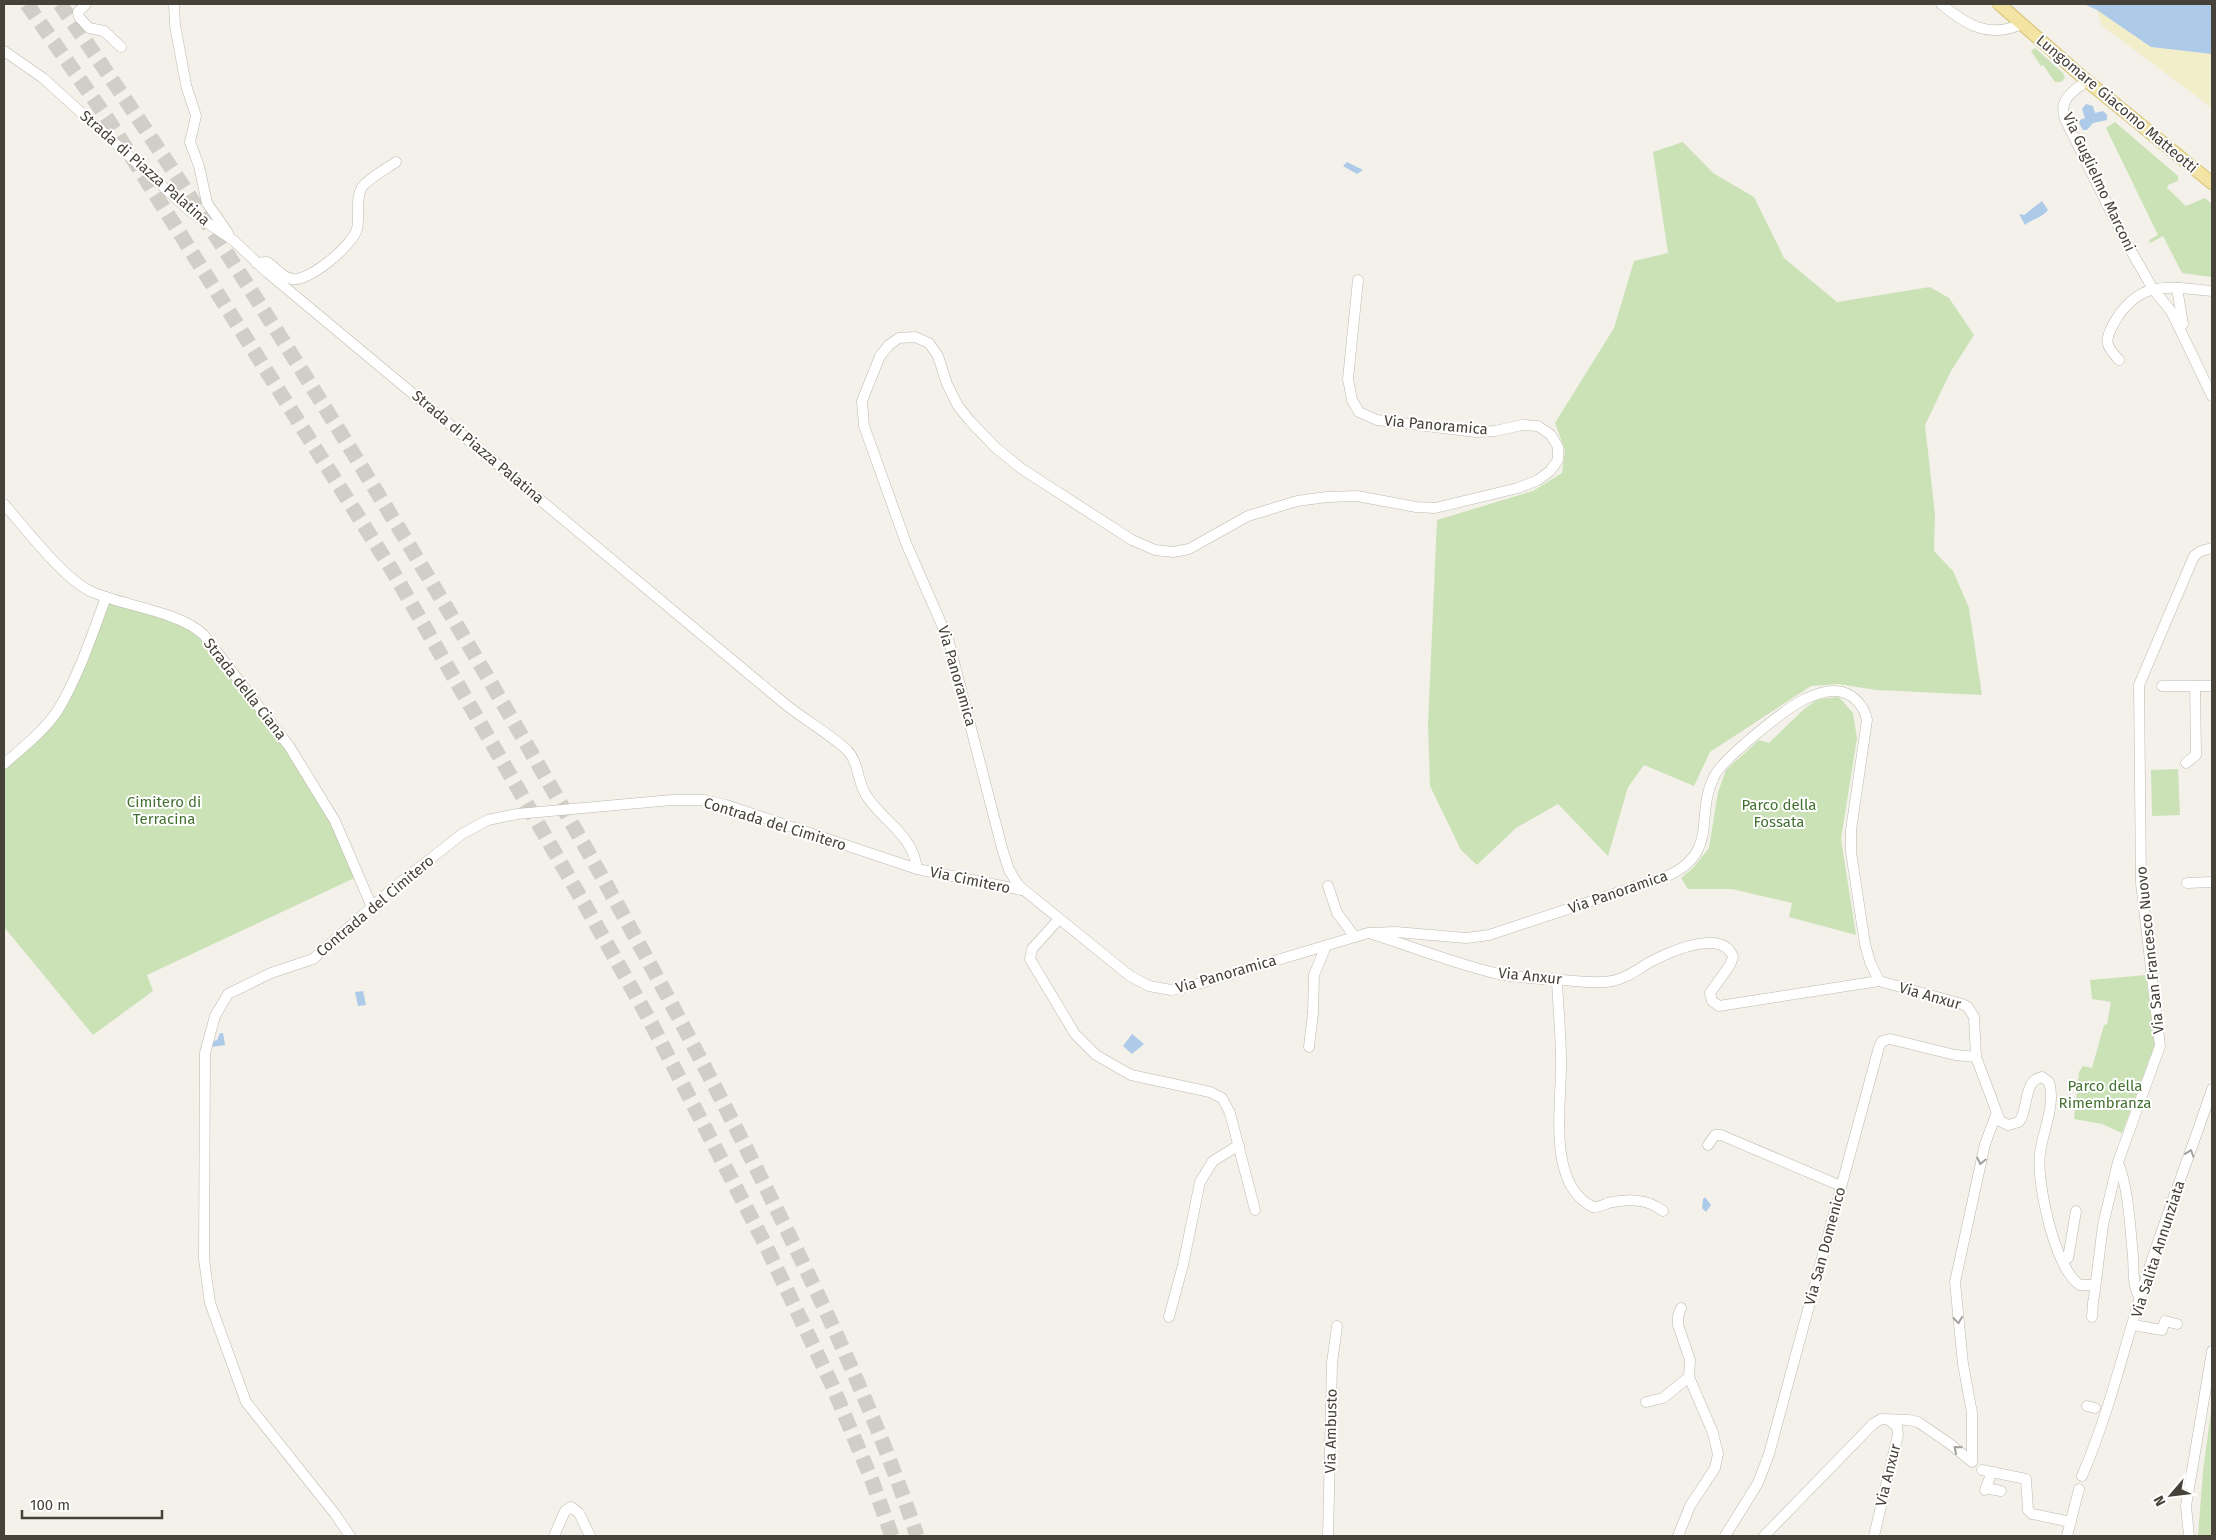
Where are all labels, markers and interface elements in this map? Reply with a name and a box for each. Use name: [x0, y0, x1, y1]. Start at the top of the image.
street label: Lungomare Giacomo Matteotti: [2033, 31, 2201, 177]
street label: Strada di Piazza Palatina: [76, 107, 214, 229]
street label: Via Guglielmo Marconi: [2059, 110, 2139, 254]
street label: Strada di Piazza Palatina: [408, 387, 548, 507]
street label: Via Panoramica: [1383, 412, 1489, 438]
street label: Via Panoramica: [934, 624, 980, 728]
street label: Strada della Ciana: [200, 635, 290, 743]
park label: Cimitero di Terracina: [127, 793, 201, 828]
street label: Contrada del Cimitero: [701, 794, 849, 854]
park label: Parco della Fossata: [1741, 796, 1817, 831]
street label: Contrada del Cimitero: [312, 851, 438, 961]
street label: Via Cimitero: [928, 863, 1012, 897]
street label: Via San Francesco Nuovo: [2132, 865, 2168, 1035]
street label: Via Panoramica: [1566, 867, 1670, 917]
street label: Via Panoramica: [1174, 951, 1278, 997]
street label: Via Anxur: [1497, 964, 1563, 988]
street label: Via Anxur: [1897, 979, 1963, 1013]
park label: Parco della Rimembranza: [2059, 1077, 2151, 1112]
one-way arrow: [2184, 1149, 2194, 1158]
one-way arrow: [1976, 1156, 1987, 1165]
street label: Via Salita Annunziata: [2127, 1178, 2189, 1320]
street label: Via San Domenico: [1801, 1185, 1849, 1307]
one-way arrow: [1952, 1316, 1963, 1324]
street label: Via Ambusto: [1321, 1388, 1341, 1474]
street label: Via Anxur: [1872, 1442, 1904, 1508]
one-way arrow: [1954, 1446, 1963, 1455]
north arrow: [2146, 1470, 2196, 1520]
scale bar: [22, 1488, 162, 1520]
text: N: [2150, 1493, 2170, 1509]
text: 100 m: [30, 1496, 70, 1514]

